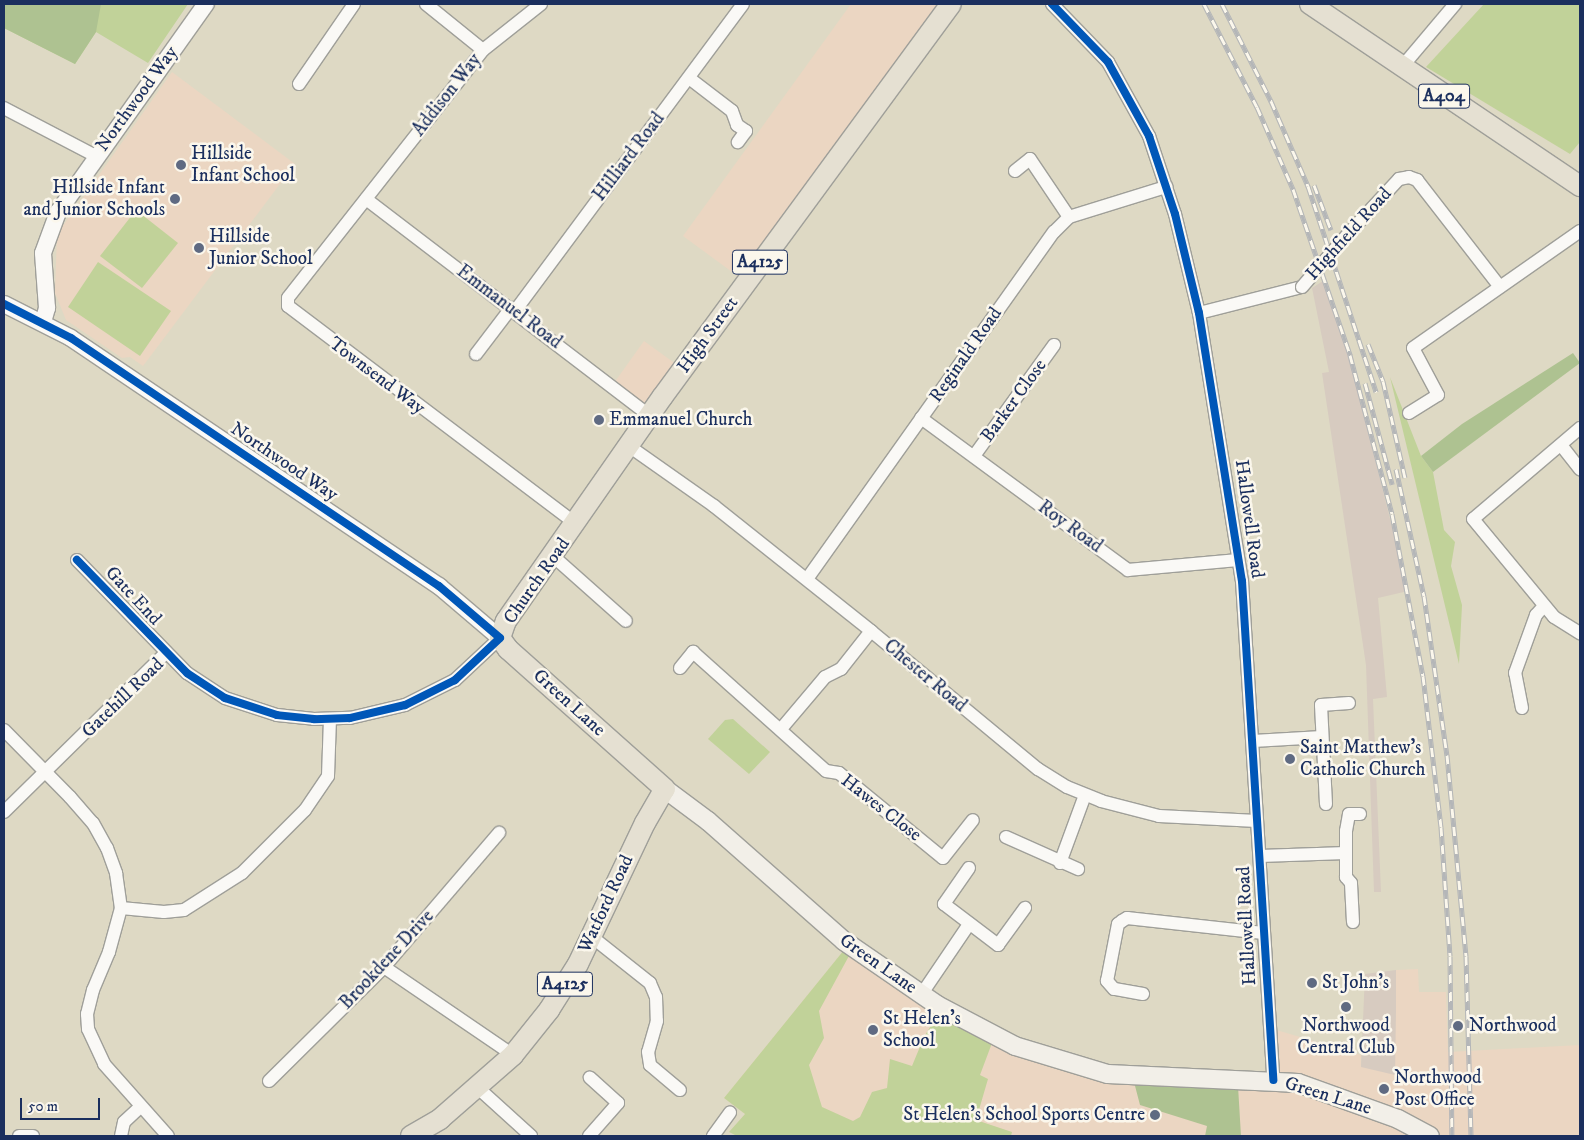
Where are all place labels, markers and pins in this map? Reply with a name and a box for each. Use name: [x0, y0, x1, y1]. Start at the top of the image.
place label: Hillside Infant School: [191, 143, 295, 187]
marker: Hillside Infant School: [175, 159, 187, 171]
place label: Hillside Infant and Junior Schools: [23, 177, 165, 221]
marker: Hillside Infant and Junior Schools: [169, 193, 181, 205]
place label: Hillside Junior School: [209, 226, 313, 270]
marker: Hillside Junior School: [193, 242, 205, 254]
place label: Emmanuel Church: [609, 409, 753, 431]
marker: Emmanuel Church: [593, 414, 605, 426]
place label: Saint Matthew's Catholic Church: [1300, 737, 1426, 781]
marker: Saint Matthew's Catholic Church: [1284, 753, 1296, 765]
place label: St John's: [1322, 972, 1389, 994]
marker: St John's: [1306, 977, 1318, 989]
marker: Northwood Central Club: [1340, 1001, 1352, 1013]
place label: St Helen's School: [883, 1008, 961, 1052]
place label: Northwood Central Club: [1297, 1015, 1395, 1059]
place label: Northwood: [1469, 1015, 1556, 1037]
marker: Northwood: [1451, 1019, 1465, 1033]
marker: St Helen's School: [867, 1024, 879, 1036]
place label: Northwood Post Office: [1394, 1067, 1481, 1111]
marker: Northwood Post Office: [1378, 1083, 1390, 1095]
place label: St Helen's School Sports Centre: [903, 1104, 1145, 1126]
marker: St Helen's School Sports Centre: [1149, 1109, 1161, 1121]

